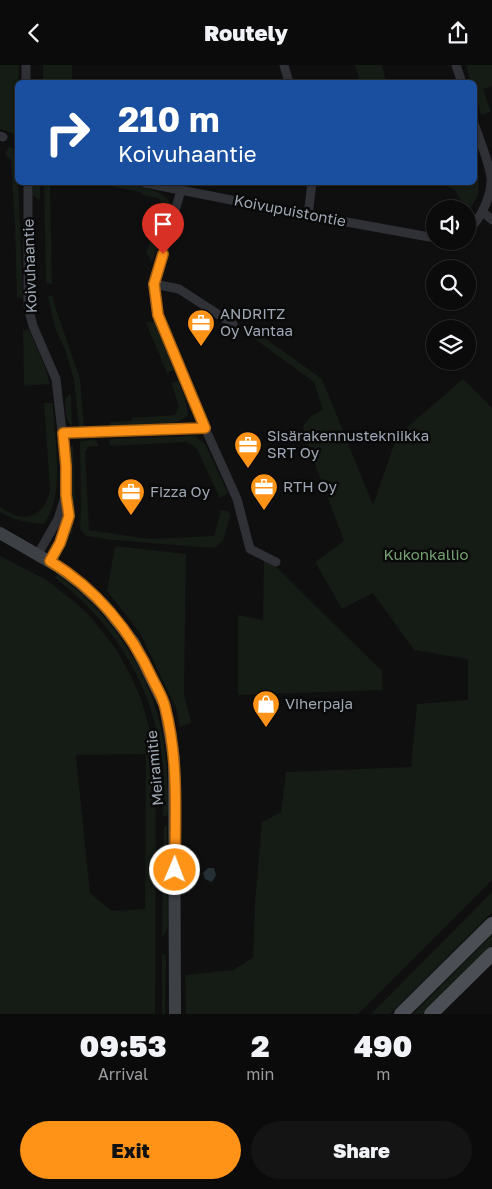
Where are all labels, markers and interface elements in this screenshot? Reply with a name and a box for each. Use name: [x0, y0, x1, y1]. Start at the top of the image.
icon: back: [20, 19, 48, 47]
text: Routely: [204, 19, 288, 46]
icon: share: [444, 19, 472, 47]
text: 210 m: [118, 98, 220, 140]
icon: right: [35, 100, 100, 165]
text: Koivuhaantie: [118, 140, 257, 167]
street label: Koivupuistontie: [233, 190, 348, 230]
map controls: [426, 200, 476, 370]
button: sound: [426, 200, 476, 250]
pin: [142, 203, 184, 254]
icon: arrive: [149, 210, 177, 238]
street label: Koivuhaantie: [18, 218, 40, 314]
button: search: [426, 260, 476, 310]
place label: ANDRITZ Oy Vantaa: [220, 304, 293, 339]
office icon: ANDRITZ Oy Vantaa: [186, 308, 216, 347]
button: layers: [426, 320, 476, 370]
place label: Sisärakennustekniikka SRT Oy: [267, 426, 429, 461]
office icon: Sisärakennustekniikka SRT Oy: [233, 430, 263, 469]
office icon: RTH Oy: [249, 472, 279, 511]
office icon: Fizza Oy: [116, 477, 146, 516]
place label: RTH Oy: [283, 477, 338, 495]
place label: Fizza Oy: [150, 482, 211, 500]
park label: Kukonkallio: [384, 545, 468, 563]
shop icon: Viherpaja: [251, 689, 281, 728]
place label: Viherpaja: [285, 694, 353, 712]
street label: Meiramitie: [142, 729, 166, 807]
position arrow: [148, 843, 200, 895]
text: 09:53: [80, 1028, 167, 1064]
text: 2: [251, 1028, 270, 1064]
text: 490: [354, 1028, 412, 1064]
text: Arrival: [98, 1064, 148, 1084]
text: min: [246, 1064, 274, 1084]
text: m: [376, 1064, 390, 1084]
button: Exit: [20, 1121, 241, 1179]
button: Share: [251, 1121, 472, 1179]

